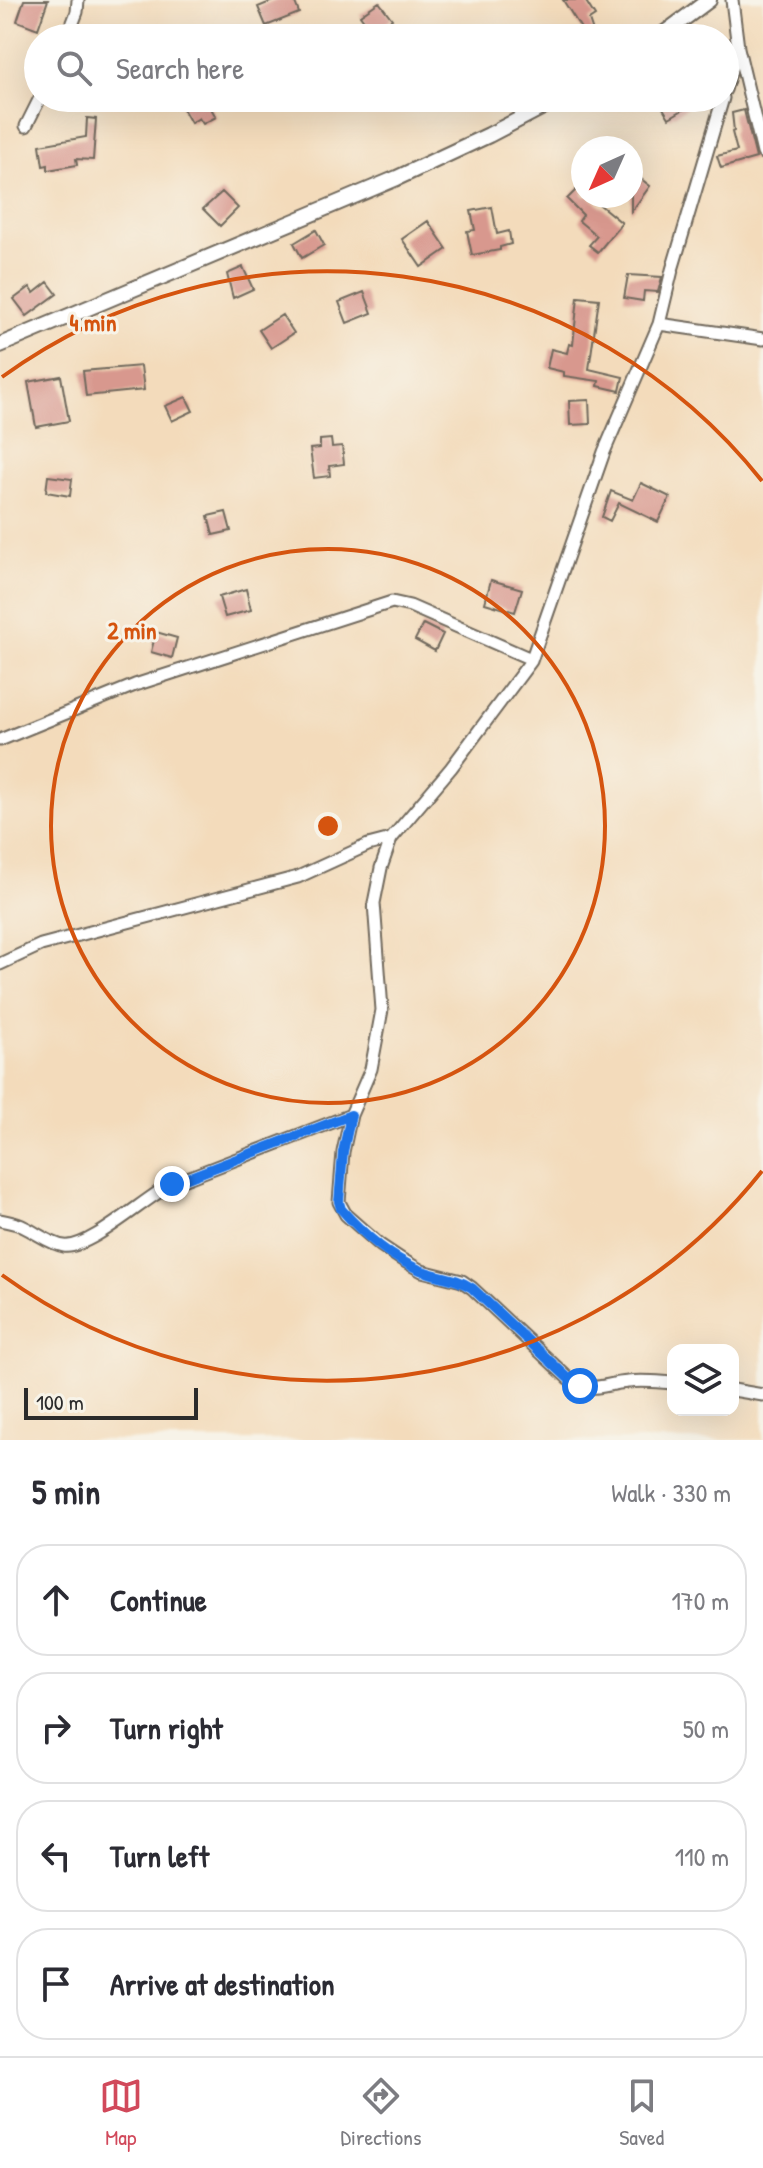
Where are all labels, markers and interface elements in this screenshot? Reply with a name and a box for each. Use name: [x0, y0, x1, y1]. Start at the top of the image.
search box: [24, 24, 739, 112]
icon: search: [52, 46, 96, 90]
text: Search here: [116, 48, 244, 88]
north arrow: [571, 136, 643, 208]
text: 4 min: [69, 306, 117, 338]
text: 2 min: [107, 614, 157, 646]
centre of rings: [314, 812, 342, 840]
route end: [154, 1166, 190, 1202]
map controls: [667, 1344, 739, 1416]
button: layers: [667, 1344, 739, 1416]
route start: [562, 1368, 598, 1404]
scale bar: [24, 1384, 198, 1420]
text: 100 m: [36, 1387, 84, 1417]
text: 5 min: [32, 1469, 100, 1515]
text: Walk · 330 m: [611, 1475, 731, 1510]
icon: ahead: [34, 1578, 78, 1622]
text: Continue: [110, 1580, 207, 1620]
text: 170 m: [671, 1583, 729, 1618]
icon: right: [34, 1706, 78, 1750]
text: Turn right: [110, 1708, 223, 1748]
text: 50 m: [683, 1711, 729, 1746]
icon: left: [34, 1834, 78, 1878]
text: Turn left: [110, 1836, 209, 1876]
text: 110 m: [675, 1839, 729, 1874]
icon: arrive: [34, 1962, 78, 2006]
text: Arrive at destination: [110, 1964, 335, 2004]
tab: Map: [99, 2074, 143, 2152]
tab: Directions: [341, 2074, 422, 2152]
tab: Saved: [619, 2074, 664, 2152]

